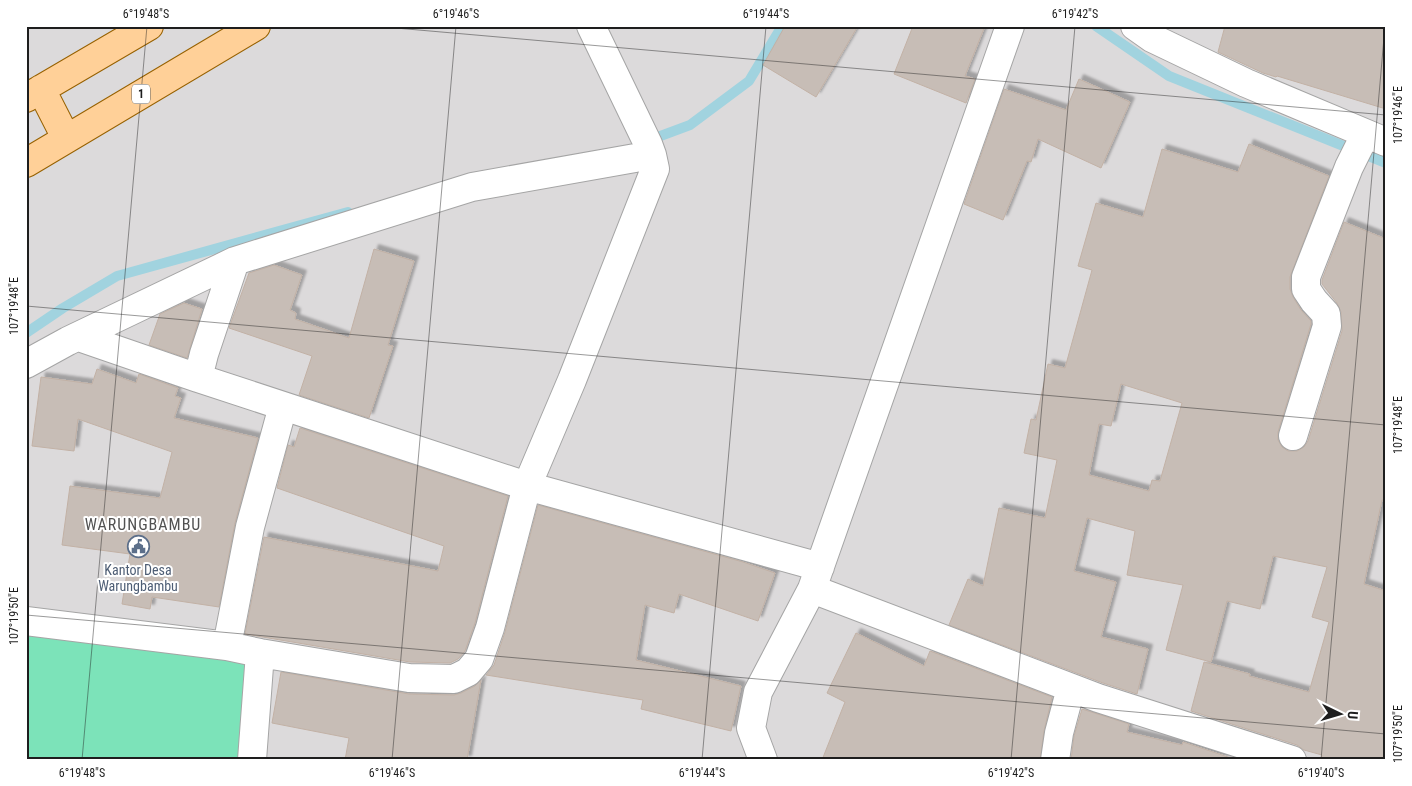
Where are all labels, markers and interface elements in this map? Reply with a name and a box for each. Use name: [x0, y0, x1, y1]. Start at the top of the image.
text: 6°19'48"S: [123, 7, 169, 21]
text: 6°19'46"S: [433, 7, 479, 21]
text: 6°19'44"S: [743, 7, 789, 21]
text: 6°19'42"S: [1052, 7, 1098, 21]
road number: 1: [132, 85, 150, 104]
text: 107°19'46"E: [1391, 86, 1405, 144]
text: 107°19'48"E: [7, 277, 21, 335]
text: 107°19'48"E: [1391, 396, 1405, 454]
district label: WARUNGBAMBU: [85, 515, 201, 534]
public building icon: Kantor Desa Warungbambu: [126, 535, 150, 559]
place label: Kantor Desa Warungbambu: [98, 562, 178, 594]
text: 107°19'50"E: [7, 587, 21, 645]
north arrow: [1314, 688, 1364, 738]
text: 107°19'50"E: [1391, 705, 1405, 763]
text: U: [1345, 710, 1361, 720]
text: 6°19'48"S: [59, 766, 105, 780]
text: 6°19'46"S: [369, 766, 415, 780]
text: 6°19'44"S: [679, 766, 725, 780]
text: 6°19'42"S: [988, 766, 1034, 780]
text: 6°19'40"S: [1298, 766, 1344, 780]

